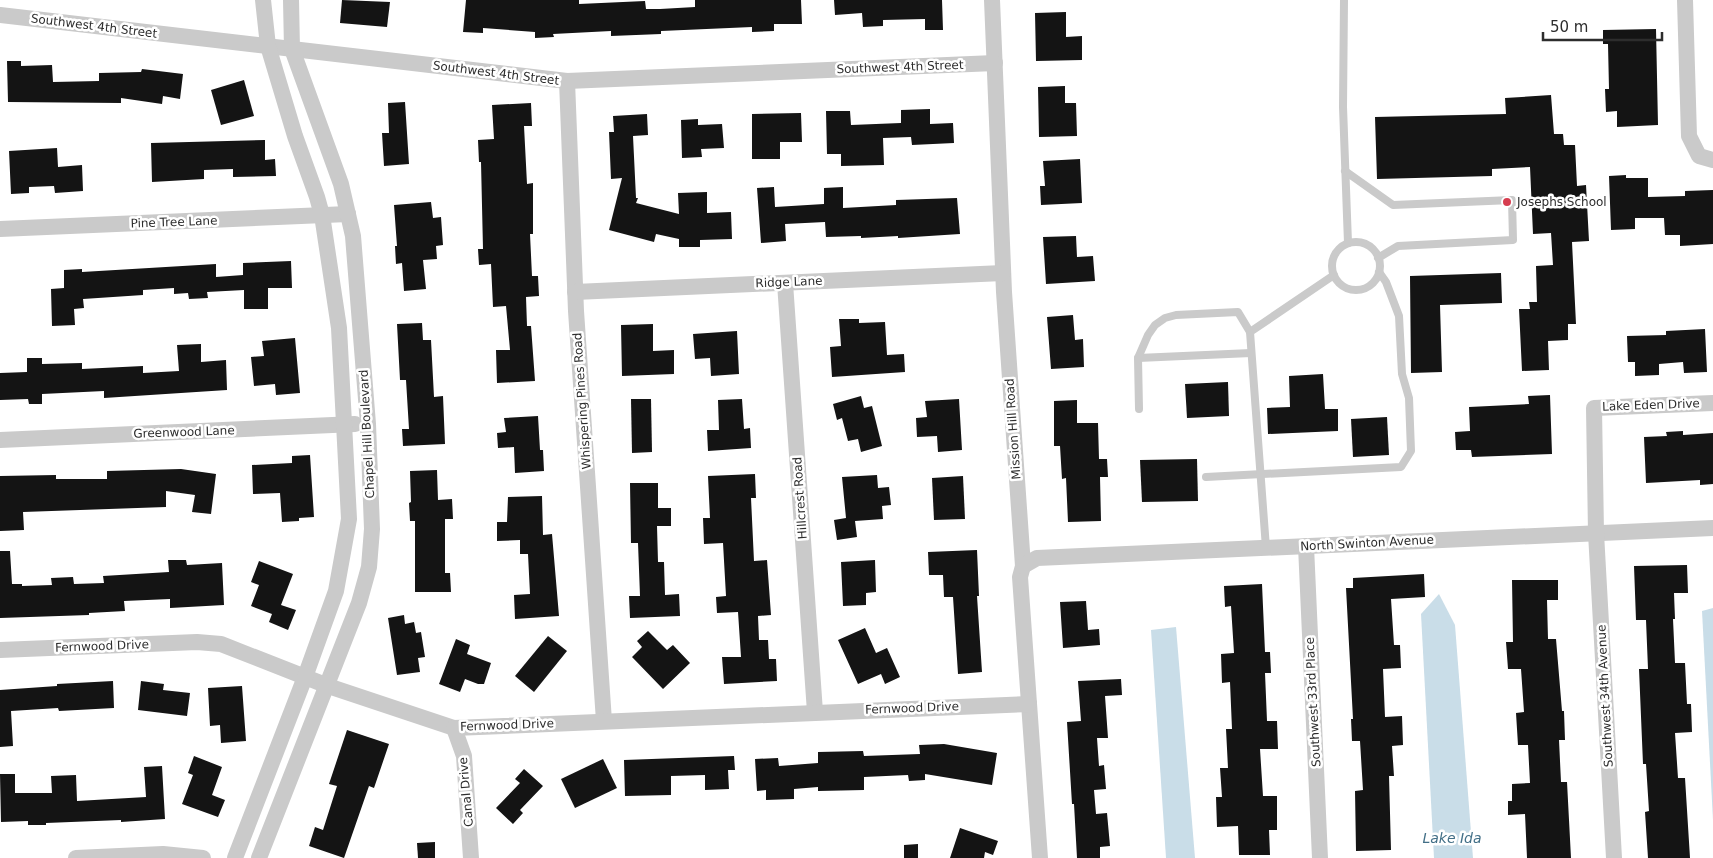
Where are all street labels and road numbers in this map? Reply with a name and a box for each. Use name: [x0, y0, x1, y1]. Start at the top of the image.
street label: Southwest 4th Street: [30, 11, 158, 41]
street label: Southwest 4th Street: [432, 58, 560, 88]
street label: Southwest 4th Street: [836, 58, 964, 76]
street label: Pine Tree Lane: [130, 213, 218, 231]
street label: Ridge Lane: [755, 274, 823, 290]
street label: Whispering Pines Road: [570, 332, 594, 470]
street label: Chapel Hill Boulevard: [357, 369, 377, 499]
street label: Mission Hill Road: [1002, 378, 1024, 480]
street label: Lake Eden Drive: [1602, 396, 1700, 414]
street label: Greenwood Lane: [133, 423, 235, 441]
street label: Hillcrest Road: [790, 456, 810, 540]
street label: North Swinton Avenue: [1300, 533, 1434, 553]
street label: Southwest 34th Avenue: [1594, 624, 1616, 768]
street label: Fernwood Drive: [55, 637, 149, 655]
street label: Southwest 33rd Place: [1303, 637, 1323, 767]
street label: Fernwood Drive: [865, 699, 959, 717]
street label: Fernwood Drive: [460, 716, 554, 734]
street label: Canal Drive: [456, 757, 476, 827]

